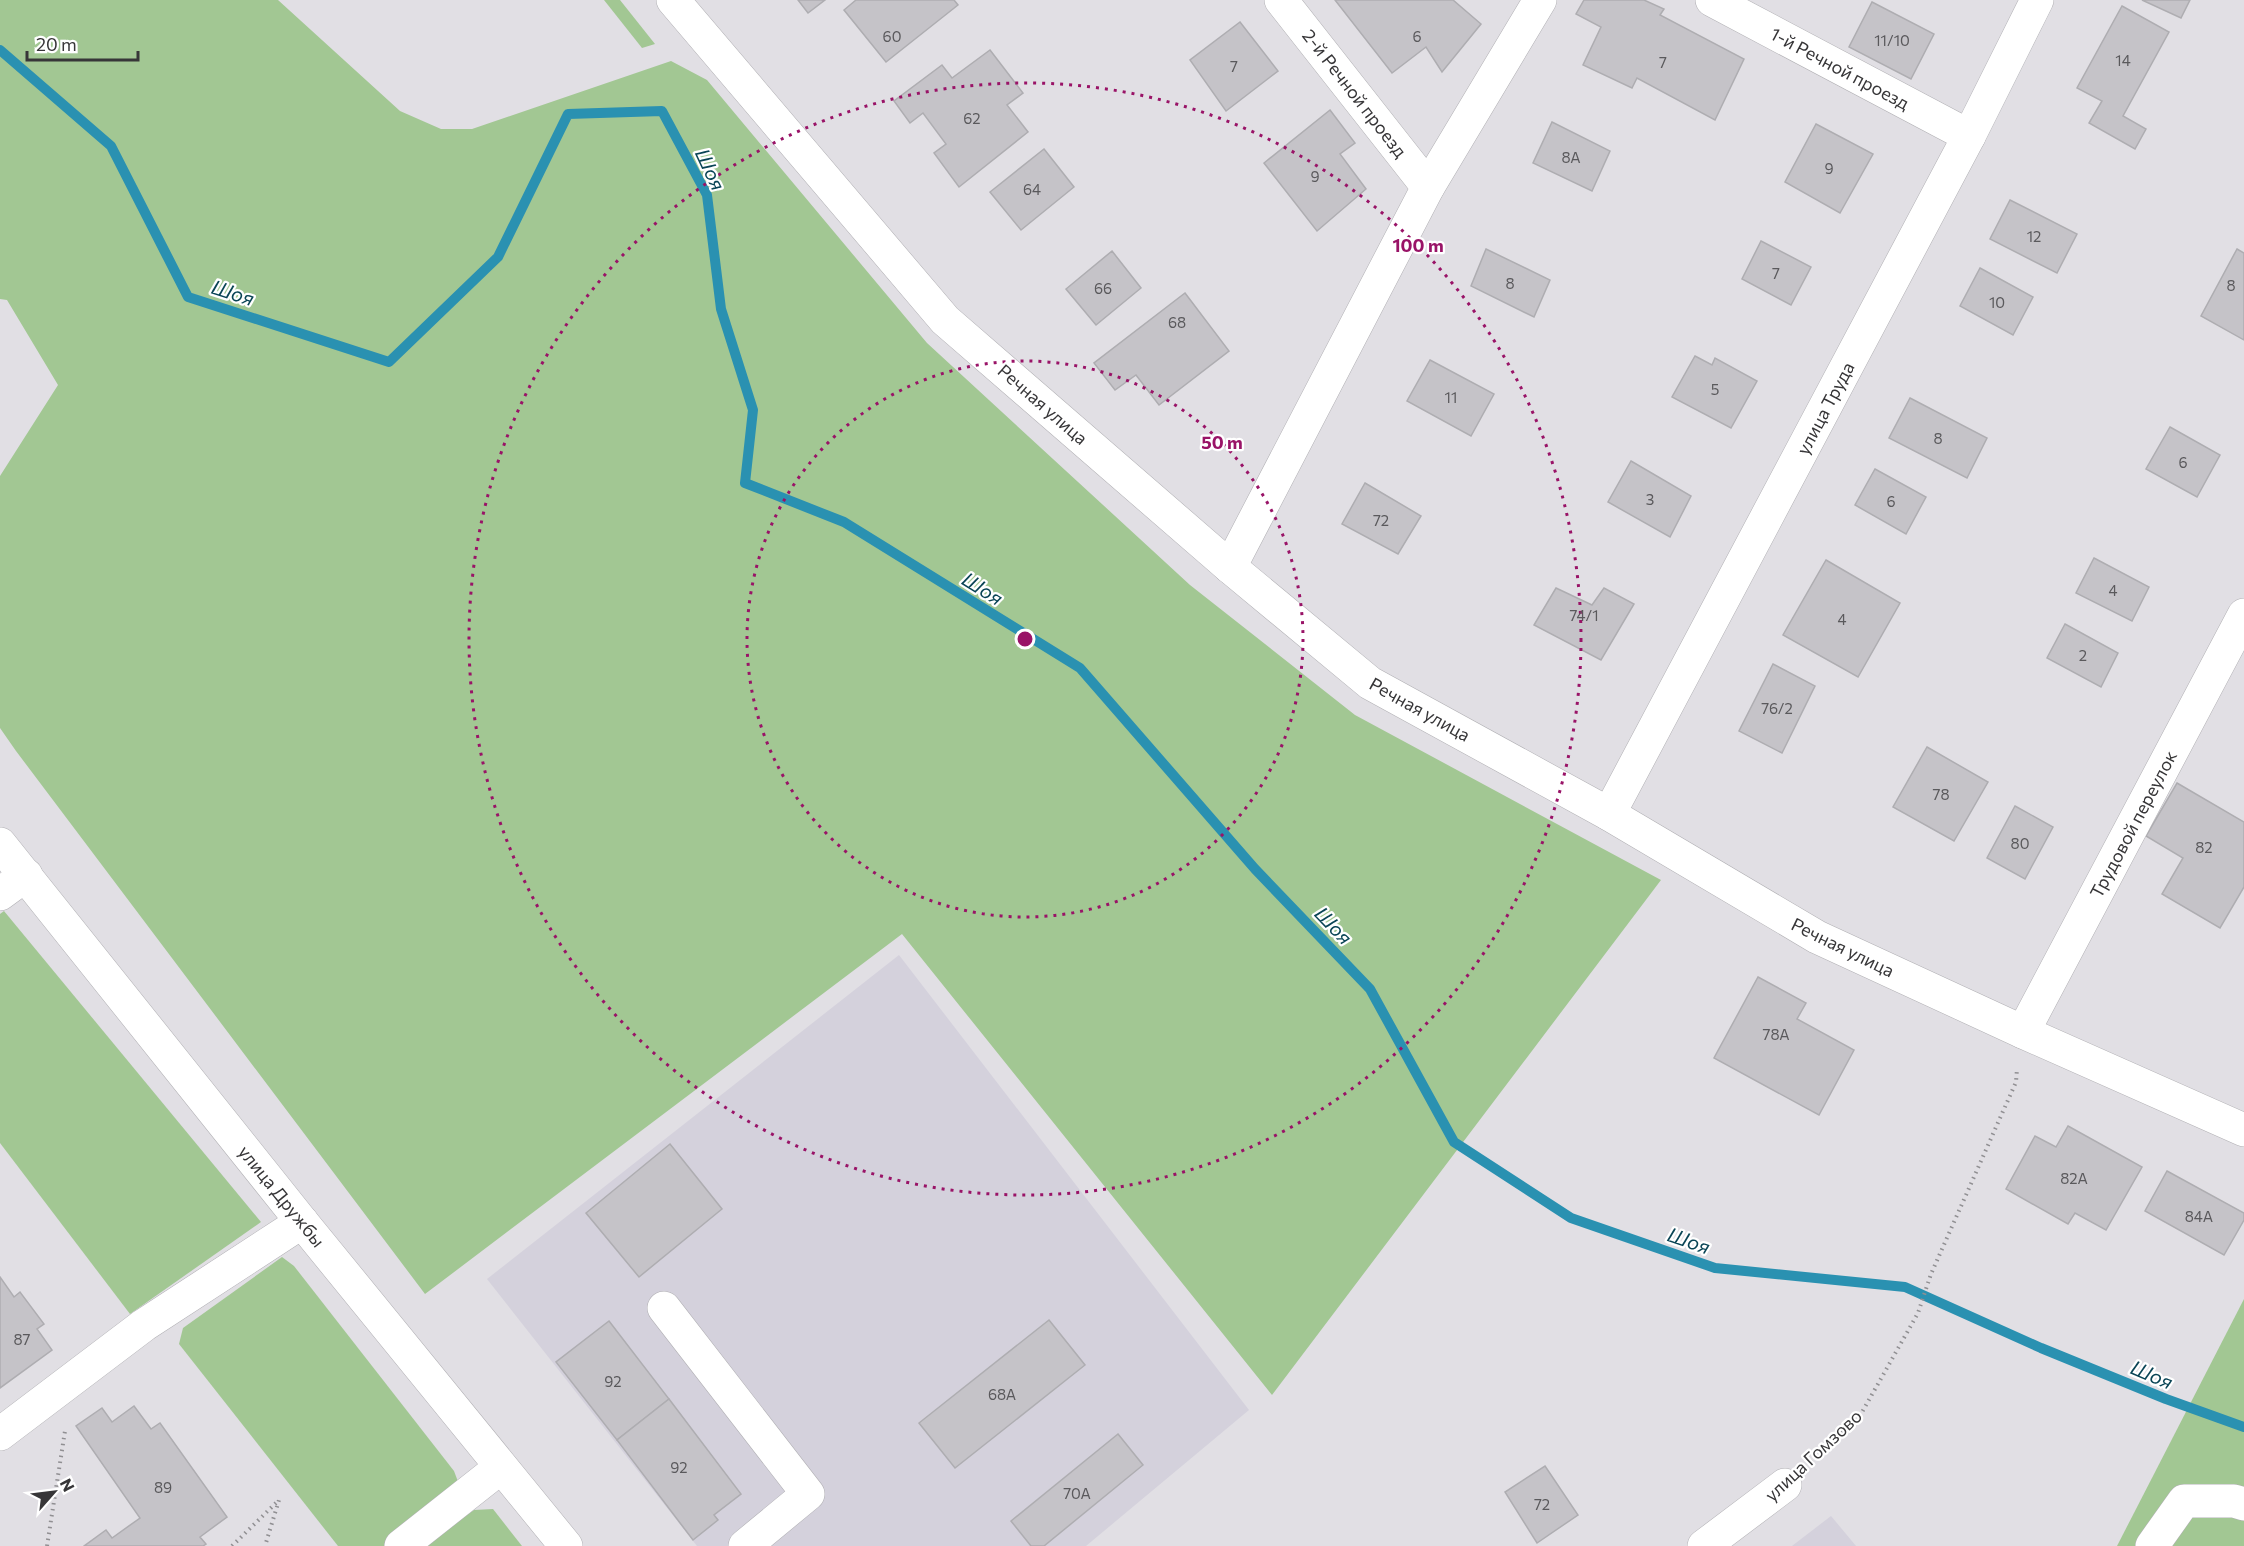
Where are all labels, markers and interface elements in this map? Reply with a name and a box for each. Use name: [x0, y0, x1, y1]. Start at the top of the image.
street label: 1-й Речной проезд: [1767, 22, 1914, 114]
scale bar: [27, 24, 138, 62]
street label: 2-й Речной проезд: [1298, 25, 1412, 162]
house number: 60: [883, 27, 901, 45]
house number: 6: [1412, 27, 1422, 45]
house number: 11/10: [1874, 31, 1910, 49]
text: 20 m: [36, 33, 77, 55]
house number: 14: [2115, 51, 2131, 69]
house number: 7: [1659, 53, 1667, 71]
house number: 7: [1230, 57, 1238, 75]
house number: 62: [963, 109, 981, 127]
water label: Шоя: [691, 144, 731, 194]
house number: 8А: [1561, 148, 1581, 166]
house number: 9: [1824, 159, 1834, 177]
house number: 9: [1310, 167, 1320, 185]
house number: 64: [1023, 180, 1041, 198]
house number: 12: [2027, 227, 2041, 245]
text: 100 m: [1392, 234, 1444, 256]
house number: 7: [1772, 264, 1780, 282]
water label: Шоя: [209, 274, 257, 310]
house number: 8: [1505, 274, 1515, 292]
house number: 8: [2226, 276, 2236, 294]
house number: 66: [1094, 279, 1112, 297]
house number: 10: [1989, 293, 2005, 311]
house number: 68: [1168, 313, 1186, 331]
street label: улица Труда: [1791, 358, 1859, 458]
street label: Речная улица: [994, 359, 1092, 449]
house number: 5: [1711, 380, 1719, 398]
house number: 11: [1445, 388, 1457, 406]
house number: 8: [1933, 429, 1943, 447]
text: 50 m: [1201, 431, 1243, 453]
house number: 6: [2178, 453, 2188, 471]
house number: 3: [1646, 490, 1654, 508]
house number: 6: [1886, 492, 1896, 510]
house number: 72: [1373, 511, 1389, 529]
water label: Шоя: [958, 566, 1008, 610]
house number: 4: [2109, 581, 2118, 599]
house number: 74/1: [1569, 606, 1599, 624]
house number: 4: [1838, 610, 1847, 628]
centre of rings: [1015, 629, 1035, 649]
house number: 2: [2079, 646, 2087, 664]
street label: Речная улица: [1366, 672, 1474, 746]
house number: 76/2: [1761, 699, 1793, 717]
street label: Трудовой переулок: [2085, 746, 2181, 901]
house number: 78: [1933, 785, 1949, 803]
house number: 80: [2011, 834, 2029, 852]
house number: 82: [2195, 838, 2213, 856]
water label: Шоя: [1310, 901, 1358, 949]
street label: Речная улица: [1788, 913, 1898, 981]
house number: 78А: [1763, 1025, 1790, 1043]
street label: улица Дружбы: [234, 1141, 330, 1251]
house number: 82А: [2060, 1169, 2088, 1187]
house number: 84А: [2185, 1207, 2213, 1225]
water label: Шоя: [1665, 1222, 1713, 1258]
house number: 87: [14, 1330, 31, 1348]
water label: Шоя: [2127, 1354, 2177, 1394]
house number: 92: [604, 1372, 622, 1390]
house number: 68А: [988, 1385, 1016, 1403]
street label: улица Гомзово: [1760, 1404, 1866, 1506]
house number: 92: [670, 1458, 688, 1476]
north arrow: [24, 1462, 84, 1522]
text: N: [56, 1475, 79, 1494]
house number: 89: [154, 1478, 172, 1496]
house number: 70А: [1063, 1484, 1091, 1502]
house number: 72: [1534, 1495, 1550, 1513]

